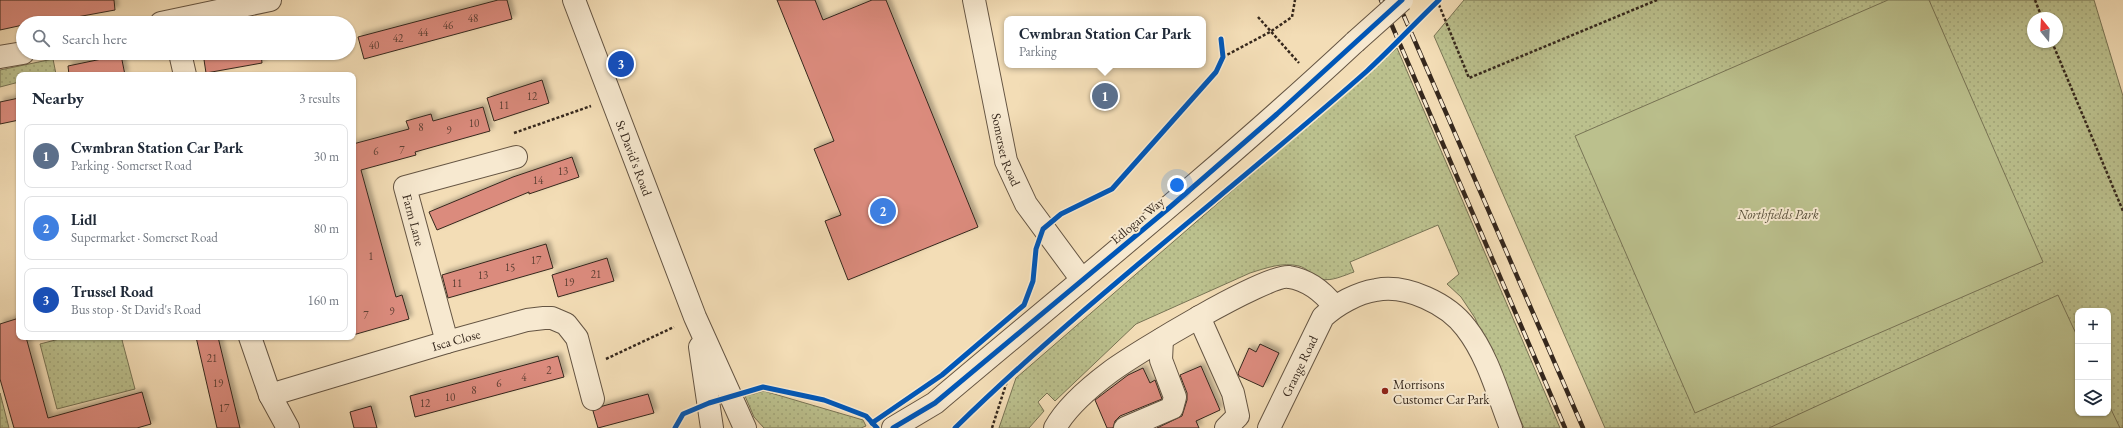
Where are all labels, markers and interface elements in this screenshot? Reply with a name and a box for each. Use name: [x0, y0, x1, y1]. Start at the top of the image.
house number: 48: [468, 11, 478, 25]
north arrow: [2027, 12, 2063, 48]
search box: [16, 16, 356, 60]
popup: [1004, 16, 1206, 68]
house number: 46: [443, 18, 454, 32]
text: Cwmbran Station Car Park: [1019, 24, 1191, 43]
house number: 44: [418, 25, 429, 39]
icon: search: [30, 27, 52, 49]
text: Search here: [62, 29, 127, 48]
house number: 42: [393, 31, 404, 45]
house number: 40: [369, 38, 379, 52]
text: Parking: [1019, 43, 1057, 60]
pin: 3: [608, 49, 634, 79]
pin: 1: [1092, 81, 1118, 111]
text: Nearby: [32, 87, 84, 109]
house number: 12: [527, 89, 538, 103]
text: 3 results: [299, 90, 340, 107]
house number: 11: [499, 98, 509, 112]
street label: Somerset Road: [988, 112, 1025, 189]
house number: 10: [469, 116, 479, 130]
street label: St David's Road: [612, 118, 656, 199]
house number: 8: [418, 120, 424, 134]
house number: 9: [446, 123, 452, 137]
text: Cwmbran Station Car Park: [71, 138, 243, 157]
house number: 7: [399, 143, 405, 157]
house number: 6: [373, 144, 379, 158]
text: 1: [43, 148, 49, 165]
text: 30 m: [314, 148, 339, 165]
text: Parking · Somerset Road: [71, 157, 192, 174]
house number: 13: [558, 164, 568, 178]
house number: 14: [533, 173, 544, 187]
your location: [1167, 175, 1187, 195]
street label: Farm Lane: [398, 192, 429, 248]
street label: Edlogan Way: [1107, 193, 1168, 248]
pin: 2: [870, 196, 896, 226]
park label: Northfields Park: [1736, 206, 1819, 223]
text: Lidl: [71, 210, 97, 229]
text: 2: [43, 220, 49, 237]
text: 80 m: [314, 220, 339, 237]
text: Supermarket · Somerset Road: [71, 229, 218, 246]
house number: 1: [368, 249, 374, 263]
house number: 17: [531, 253, 542, 267]
house number: 15: [505, 260, 515, 274]
house number: 21: [591, 267, 601, 281]
house number: 13: [478, 268, 488, 282]
house number: 19: [564, 275, 575, 289]
house number: 11: [452, 276, 462, 290]
text: Trussel Road: [71, 282, 154, 301]
text: 3: [43, 292, 49, 309]
text: 160 m: [308, 292, 339, 309]
text: Bus stop · St David's Road: [71, 301, 201, 318]
house number: 9: [389, 304, 395, 318]
house number: 7: [363, 308, 369, 322]
map controls: [2075, 308, 2111, 416]
button: +: [2075, 308, 2111, 344]
street label: Isca Close: [430, 325, 482, 355]
street label: Grange Road: [1277, 332, 1322, 400]
button: −: [2075, 344, 2111, 380]
house number: 21: [207, 351, 217, 365]
house number: 2: [546, 363, 552, 377]
house number: 4: [521, 370, 527, 384]
house number: 19: [213, 376, 224, 390]
house number: 6: [496, 376, 502, 390]
place label: Morrisons Customer Car Park: [1393, 376, 1490, 408]
button: layers: [2075, 380, 2111, 416]
house number: 8: [471, 383, 477, 397]
marker: Morrisons Customer Car Park: [1380, 386, 1390, 396]
house number: 10: [445, 390, 455, 404]
house number: 12: [420, 396, 431, 410]
house number: 17: [219, 401, 230, 415]

